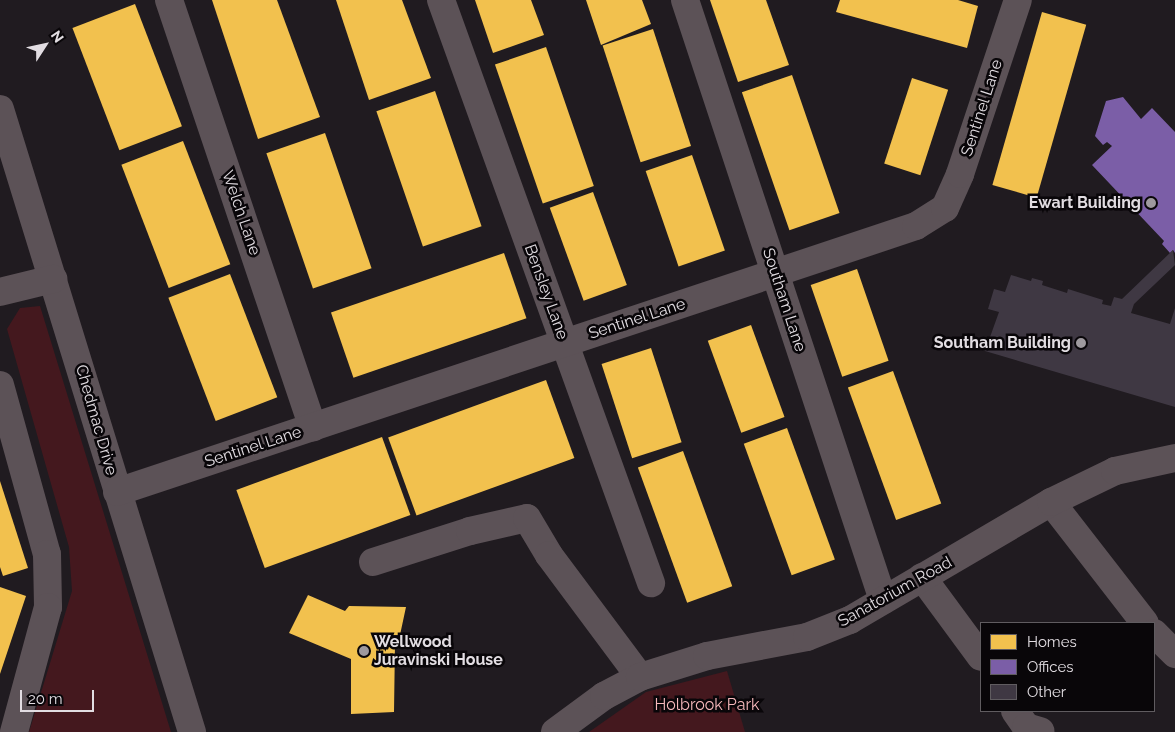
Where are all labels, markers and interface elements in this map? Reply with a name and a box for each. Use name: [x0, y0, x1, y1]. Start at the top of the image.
north arrow: [20, 20, 70, 70]
text: N: [48, 27, 67, 45]
street label: Sentinel Lane: [957, 57, 1007, 159]
street label: Welch Lane: [218, 168, 264, 258]
place label: Ewart Building: [1029, 193, 1141, 213]
marker: Ewart Building: [1145, 197, 1157, 209]
street label: Bensley Lane: [520, 242, 572, 342]
street label: Southam Lane: [758, 246, 810, 354]
street label: Sentinel Lane: [586, 294, 688, 344]
place label: Southam Building: [934, 333, 1071, 353]
marker: Southam Building: [1075, 337, 1087, 349]
street label: Chedmac Drive: [71, 363, 121, 477]
street label: Sentinel Lane: [202, 422, 304, 472]
street label: Sanatorium Road: [835, 553, 955, 631]
legend: [980, 622, 1155, 712]
place label: Wellwood Juravinski House: [374, 632, 503, 670]
text: Homes: [1027, 633, 1077, 651]
marker: Wellwood Juravinski House: [358, 645, 370, 657]
text: Offices: [1027, 658, 1074, 676]
scale bar: [22, 680, 96, 712]
text: Other: [1027, 683, 1066, 701]
text: 20 m: [28, 690, 63, 708]
park label: Holbrook Park: [654, 695, 760, 715]

